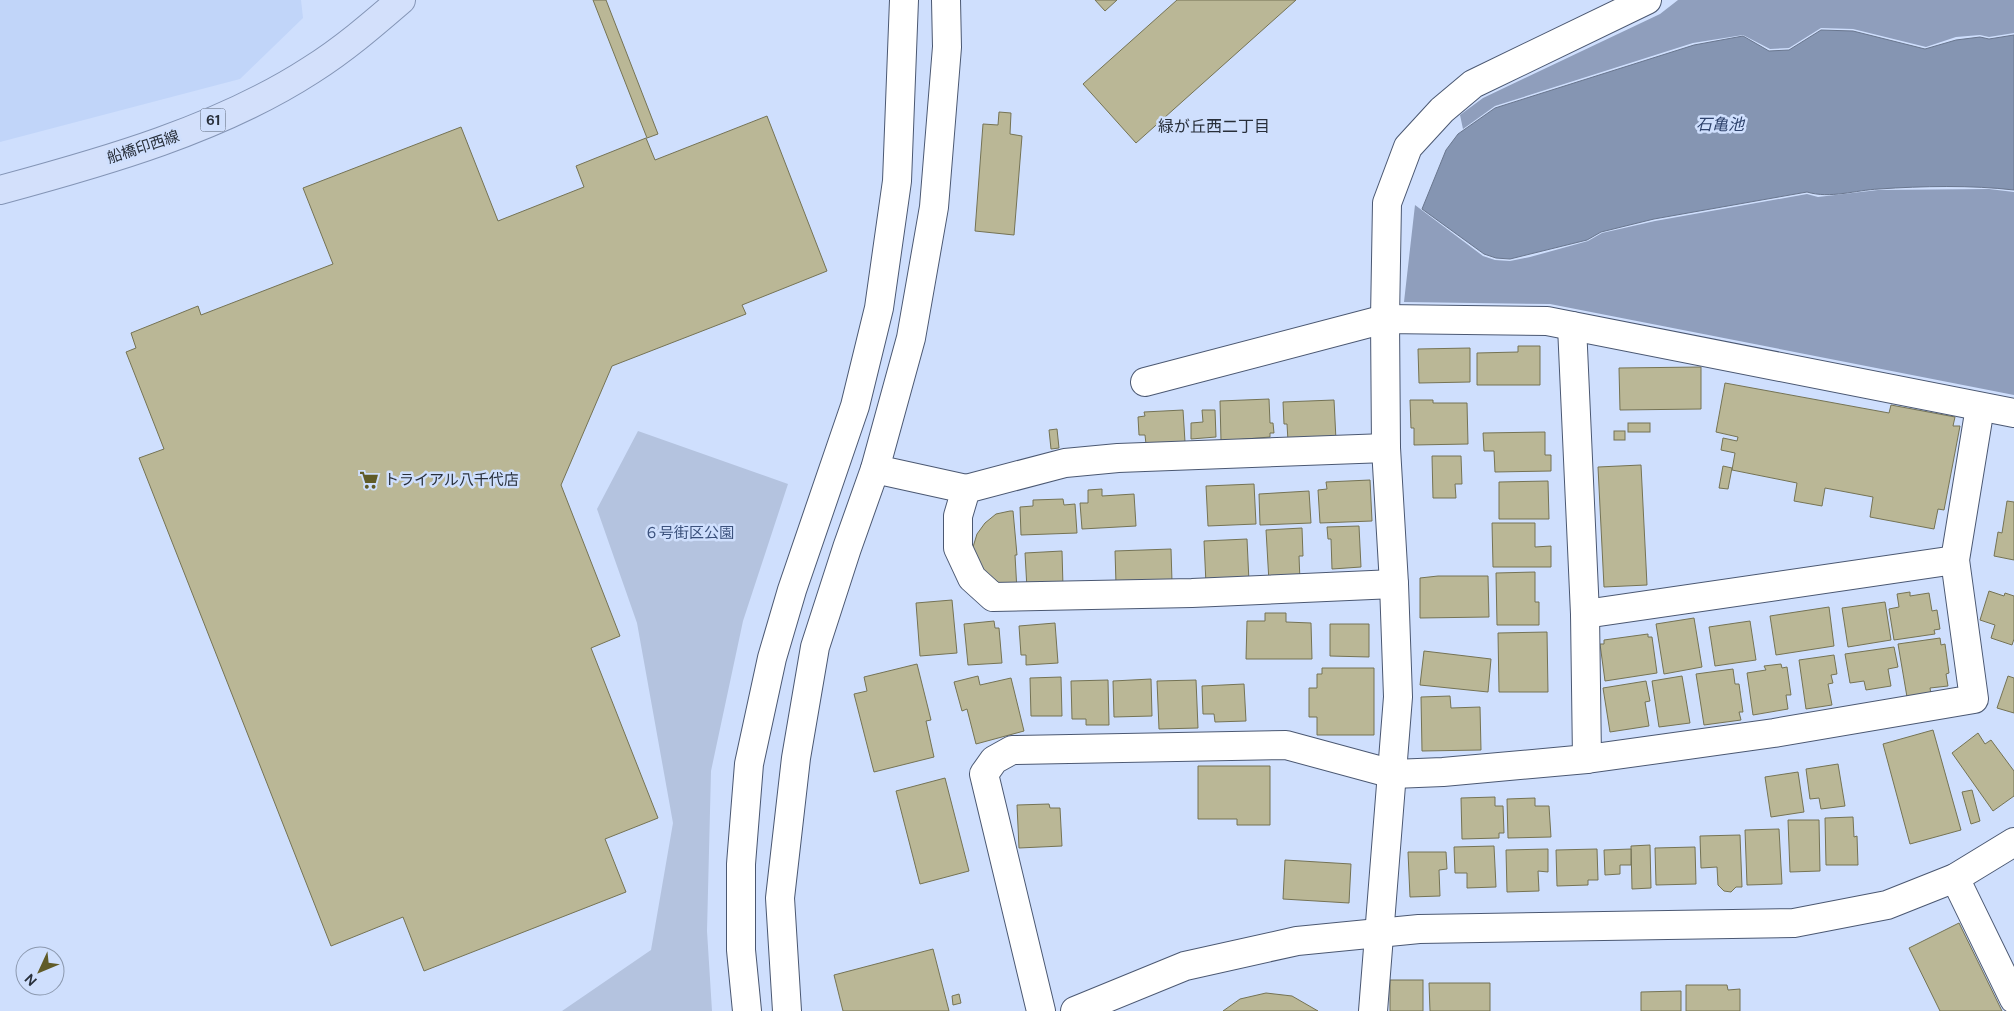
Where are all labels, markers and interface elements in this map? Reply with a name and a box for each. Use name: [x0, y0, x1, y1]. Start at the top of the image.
road number: 61: [200, 108, 226, 132]
water label: 石亀池: [1696, 114, 1746, 135]
district label: 緑が丘西二丁目: [1158, 116, 1270, 137]
street label: 船橋印西線: [104, 126, 182, 168]
supermarket icon: トライアル八千代店: [358, 469, 380, 491]
place label: トライアル八千代店: [384, 470, 519, 490]
park label: ６号街区公園: [644, 523, 734, 543]
north arrow: [15, 946, 65, 996]
text: N: [21, 970, 41, 990]

